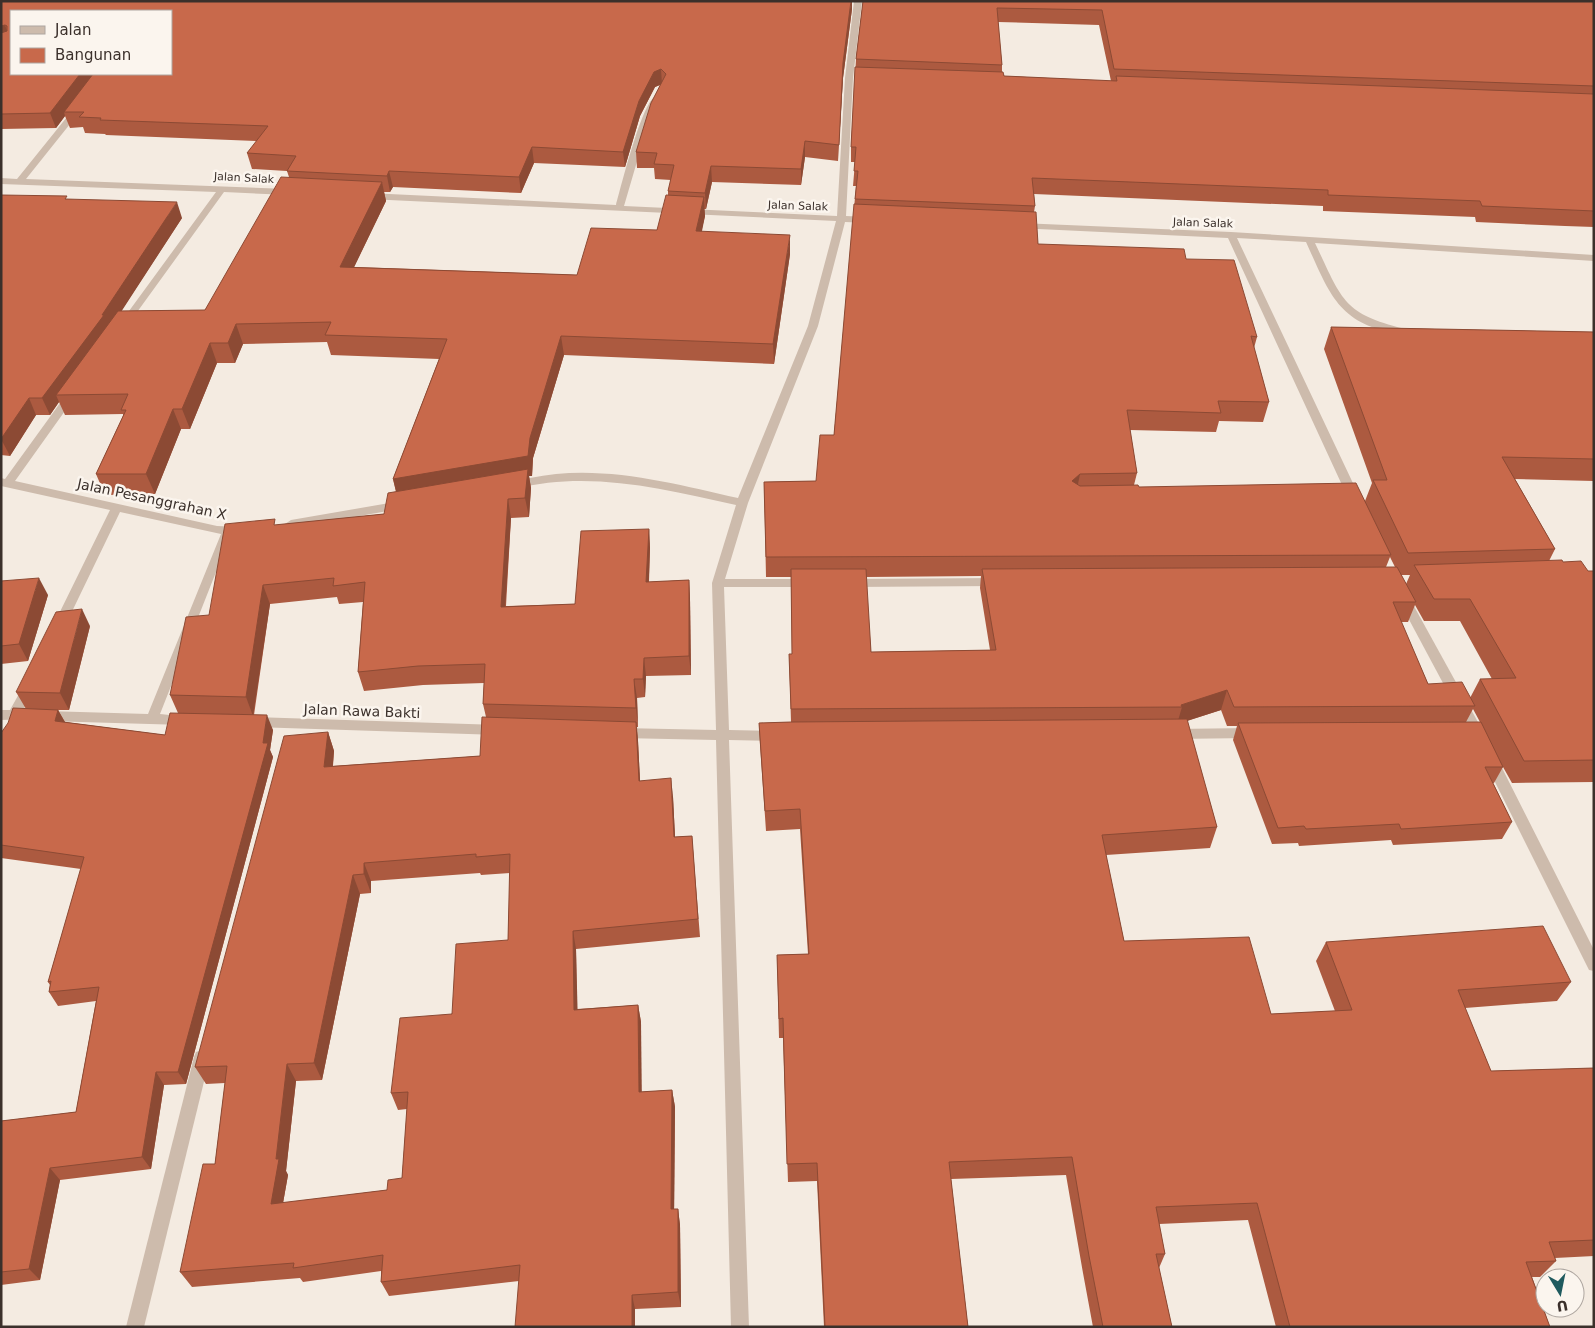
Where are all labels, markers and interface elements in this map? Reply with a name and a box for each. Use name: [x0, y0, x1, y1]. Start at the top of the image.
legend: [10, 10, 172, 75]
text: Jalan: [54, 21, 91, 39]
text: Bangunan: [55, 46, 131, 64]
street label: Jalan Salak: [213, 170, 275, 186]
street label: Jalan Salak: [767, 198, 829, 214]
street label: Jalan Salak: [1172, 215, 1234, 231]
street label: Jalan Pesanggrahan X: [75, 475, 229, 523]
street label: Jalan Rawa Bakti: [302, 701, 421, 721]
north arrow: [1535, 1268, 1585, 1318]
text: U: [1555, 1297, 1569, 1315]

